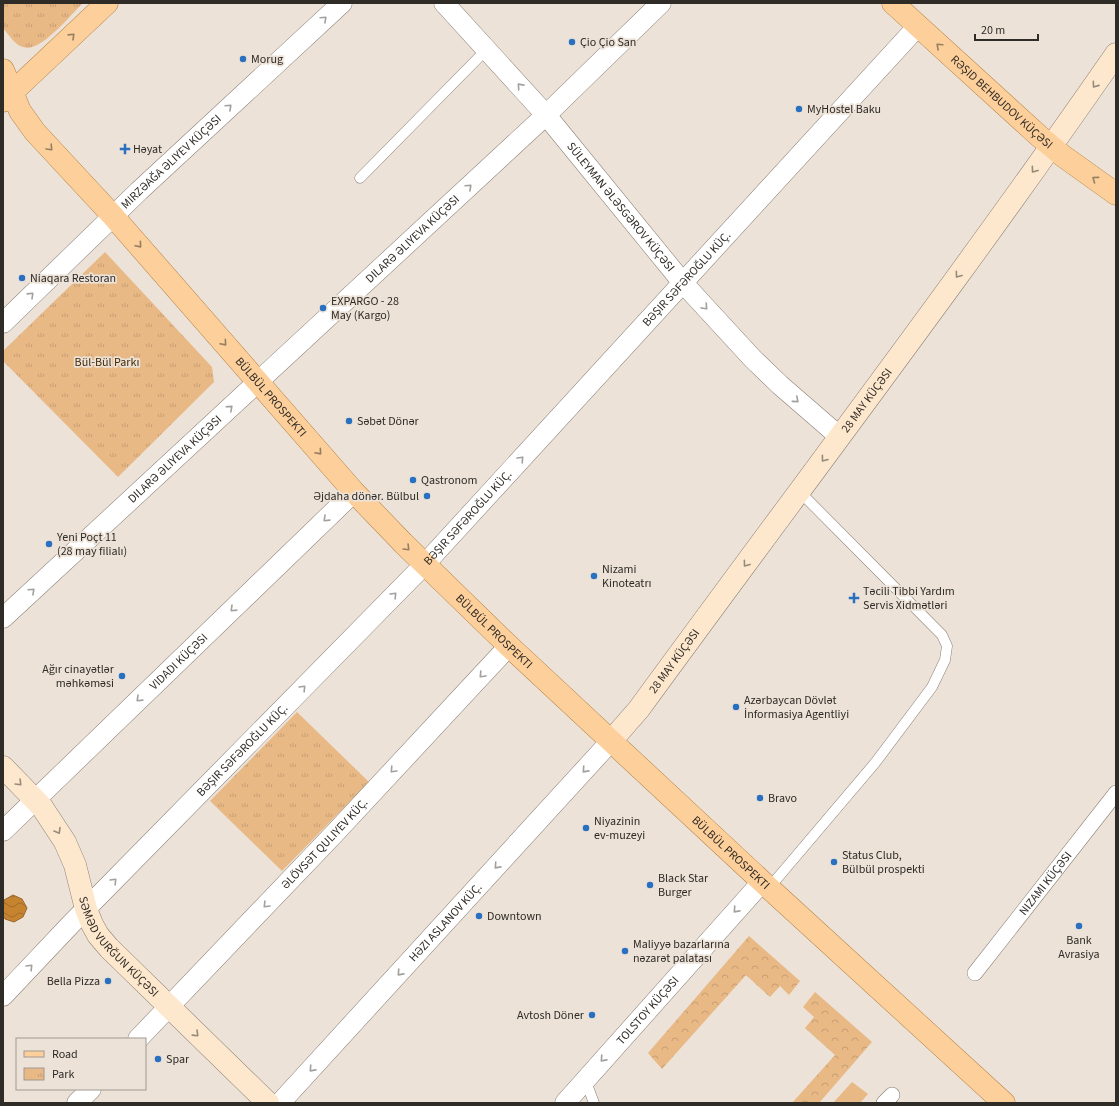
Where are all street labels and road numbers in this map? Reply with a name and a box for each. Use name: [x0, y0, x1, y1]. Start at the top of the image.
street label: RƏŞID BEHBUDOV KÜÇƏSI: [947, 51, 1057, 153]
street label: MIRZƏAĞA ƏLIYEV KÜÇƏSI: [117, 111, 225, 213]
street label: SÜLEYMAN ƏLƏSGƏROV KÜÇƏSI: [563, 138, 679, 275]
street label: DILARƏ ƏLIYEVA KÜÇƏSI: [362, 191, 463, 287]
street label: BƏŞIR SƏFƏROĞLU KÜÇ.: [638, 227, 735, 330]
street label: BÜLBÜL PROSPEKTI: [231, 353, 311, 441]
street label: 28 MAY KÜÇƏSI: [837, 365, 896, 436]
street label: DILARƏ ƏLIYEVA KÜÇƏSI: [124, 411, 225, 507]
street label: BƏŞIR SƏFƏROĞLU KÜÇ.: [419, 466, 516, 569]
street label: BÜLBÜL PROSPEKTI: [452, 590, 537, 673]
street label: 28 MAY KÜÇƏSI: [645, 625, 704, 697]
street label: VIDADI KÜÇƏSI: [146, 629, 211, 694]
street label: BƏŞIR SƏFƏROĞLU KÜÇ.: [193, 700, 292, 800]
street label: ƏLÖVSƏT QULIYEV KÜÇ.: [277, 794, 372, 893]
street label: BÜLBÜL PROSPEKTI: [688, 812, 774, 893]
street label: NIZAMI KÜÇƏSI: [1015, 848, 1076, 919]
street label: HƏZI ASLANOV KÜÇ.: [405, 879, 486, 965]
street label: SƏMƏD VURĞUN KÜÇƏSI: [75, 895, 163, 1001]
street label: TOLSTOY KÜÇƏSI: [612, 972, 683, 1048]

